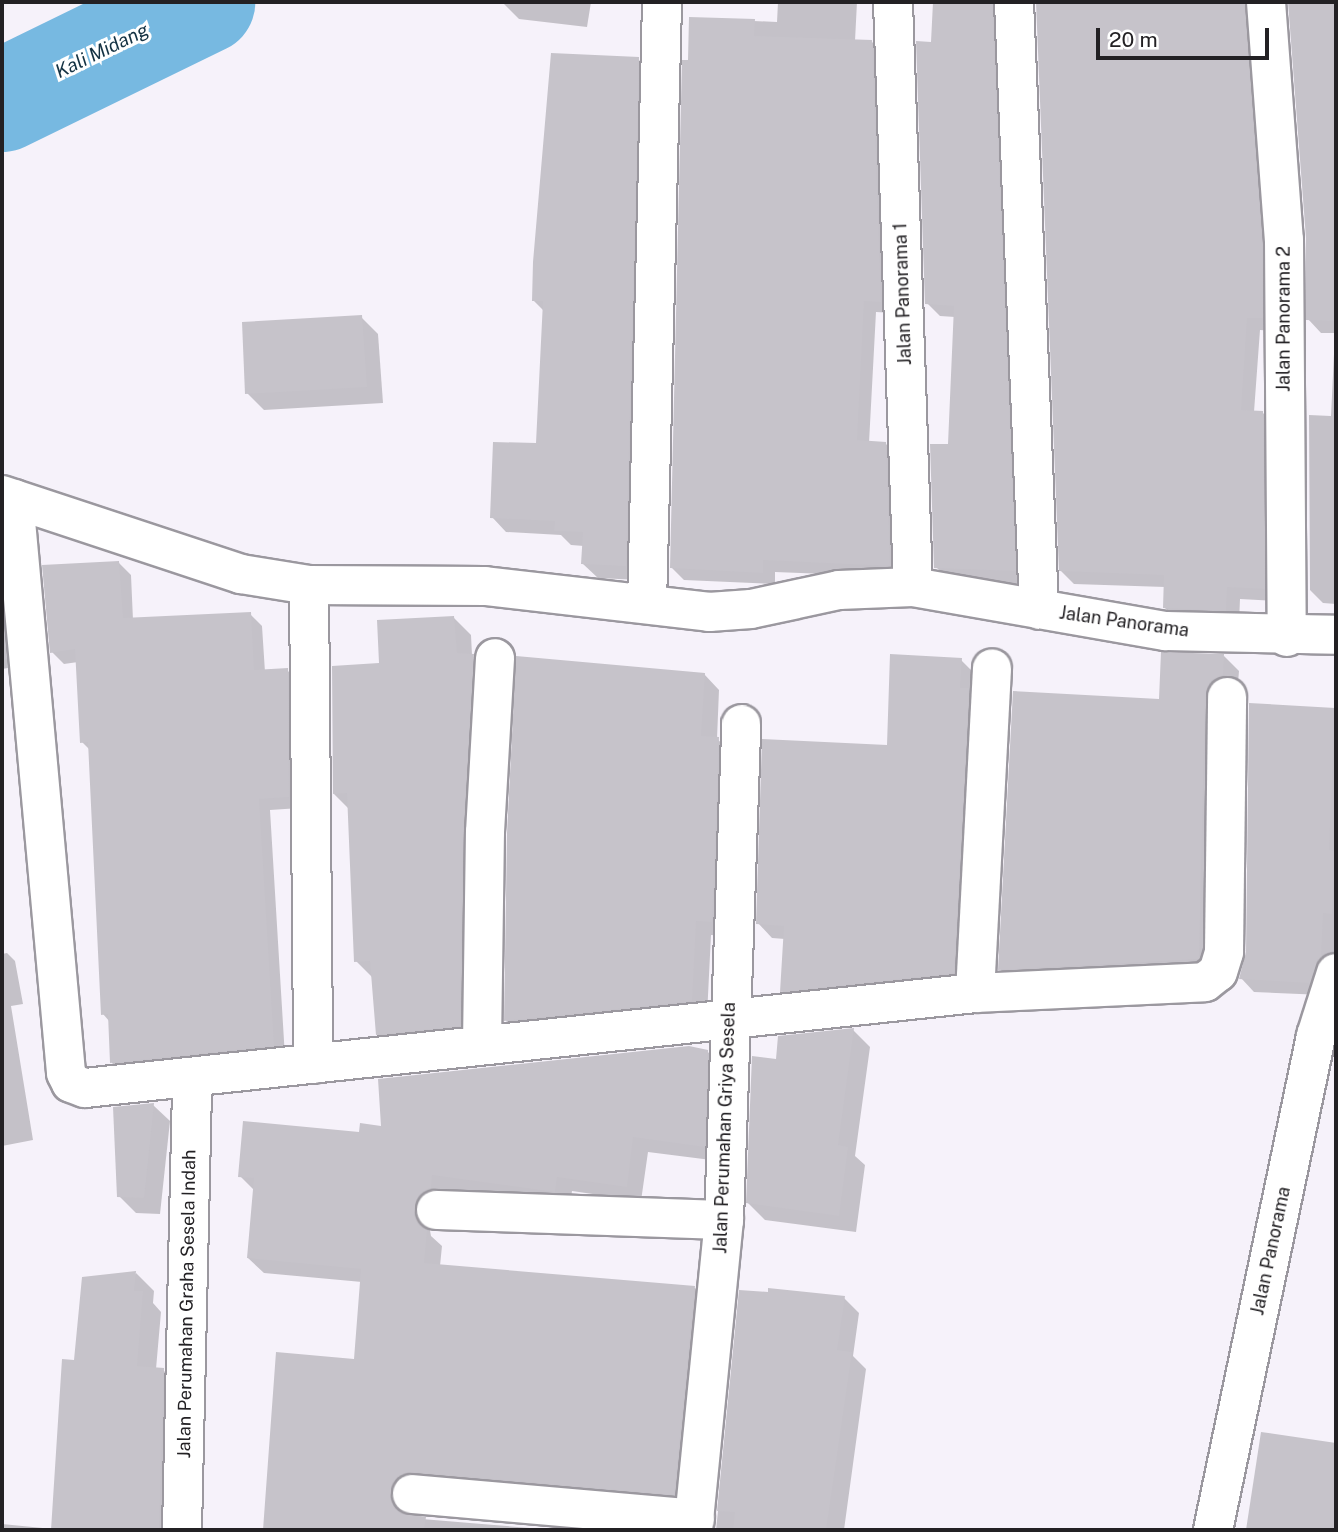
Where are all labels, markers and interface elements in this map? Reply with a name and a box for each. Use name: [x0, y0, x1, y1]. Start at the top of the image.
scale bar: [1100, 14, 1273, 58]
water label: Kali Midang: [52, 19, 152, 83]
text: 20 m: [1109, 27, 1158, 52]
street label: Jalan Panorama 1: [890, 222, 916, 366]
street label: Jalan Panorama 2: [1273, 246, 1295, 392]
street label: Jalan Panorama: [1058, 602, 1190, 642]
street label: Jalan Perumahan Griya Sesela: [710, 1002, 740, 1254]
street label: Jalan Perumahan Graha Sesela Indah: [174, 1149, 200, 1459]
street label: Jalan Panorama: [1247, 1185, 1295, 1317]

